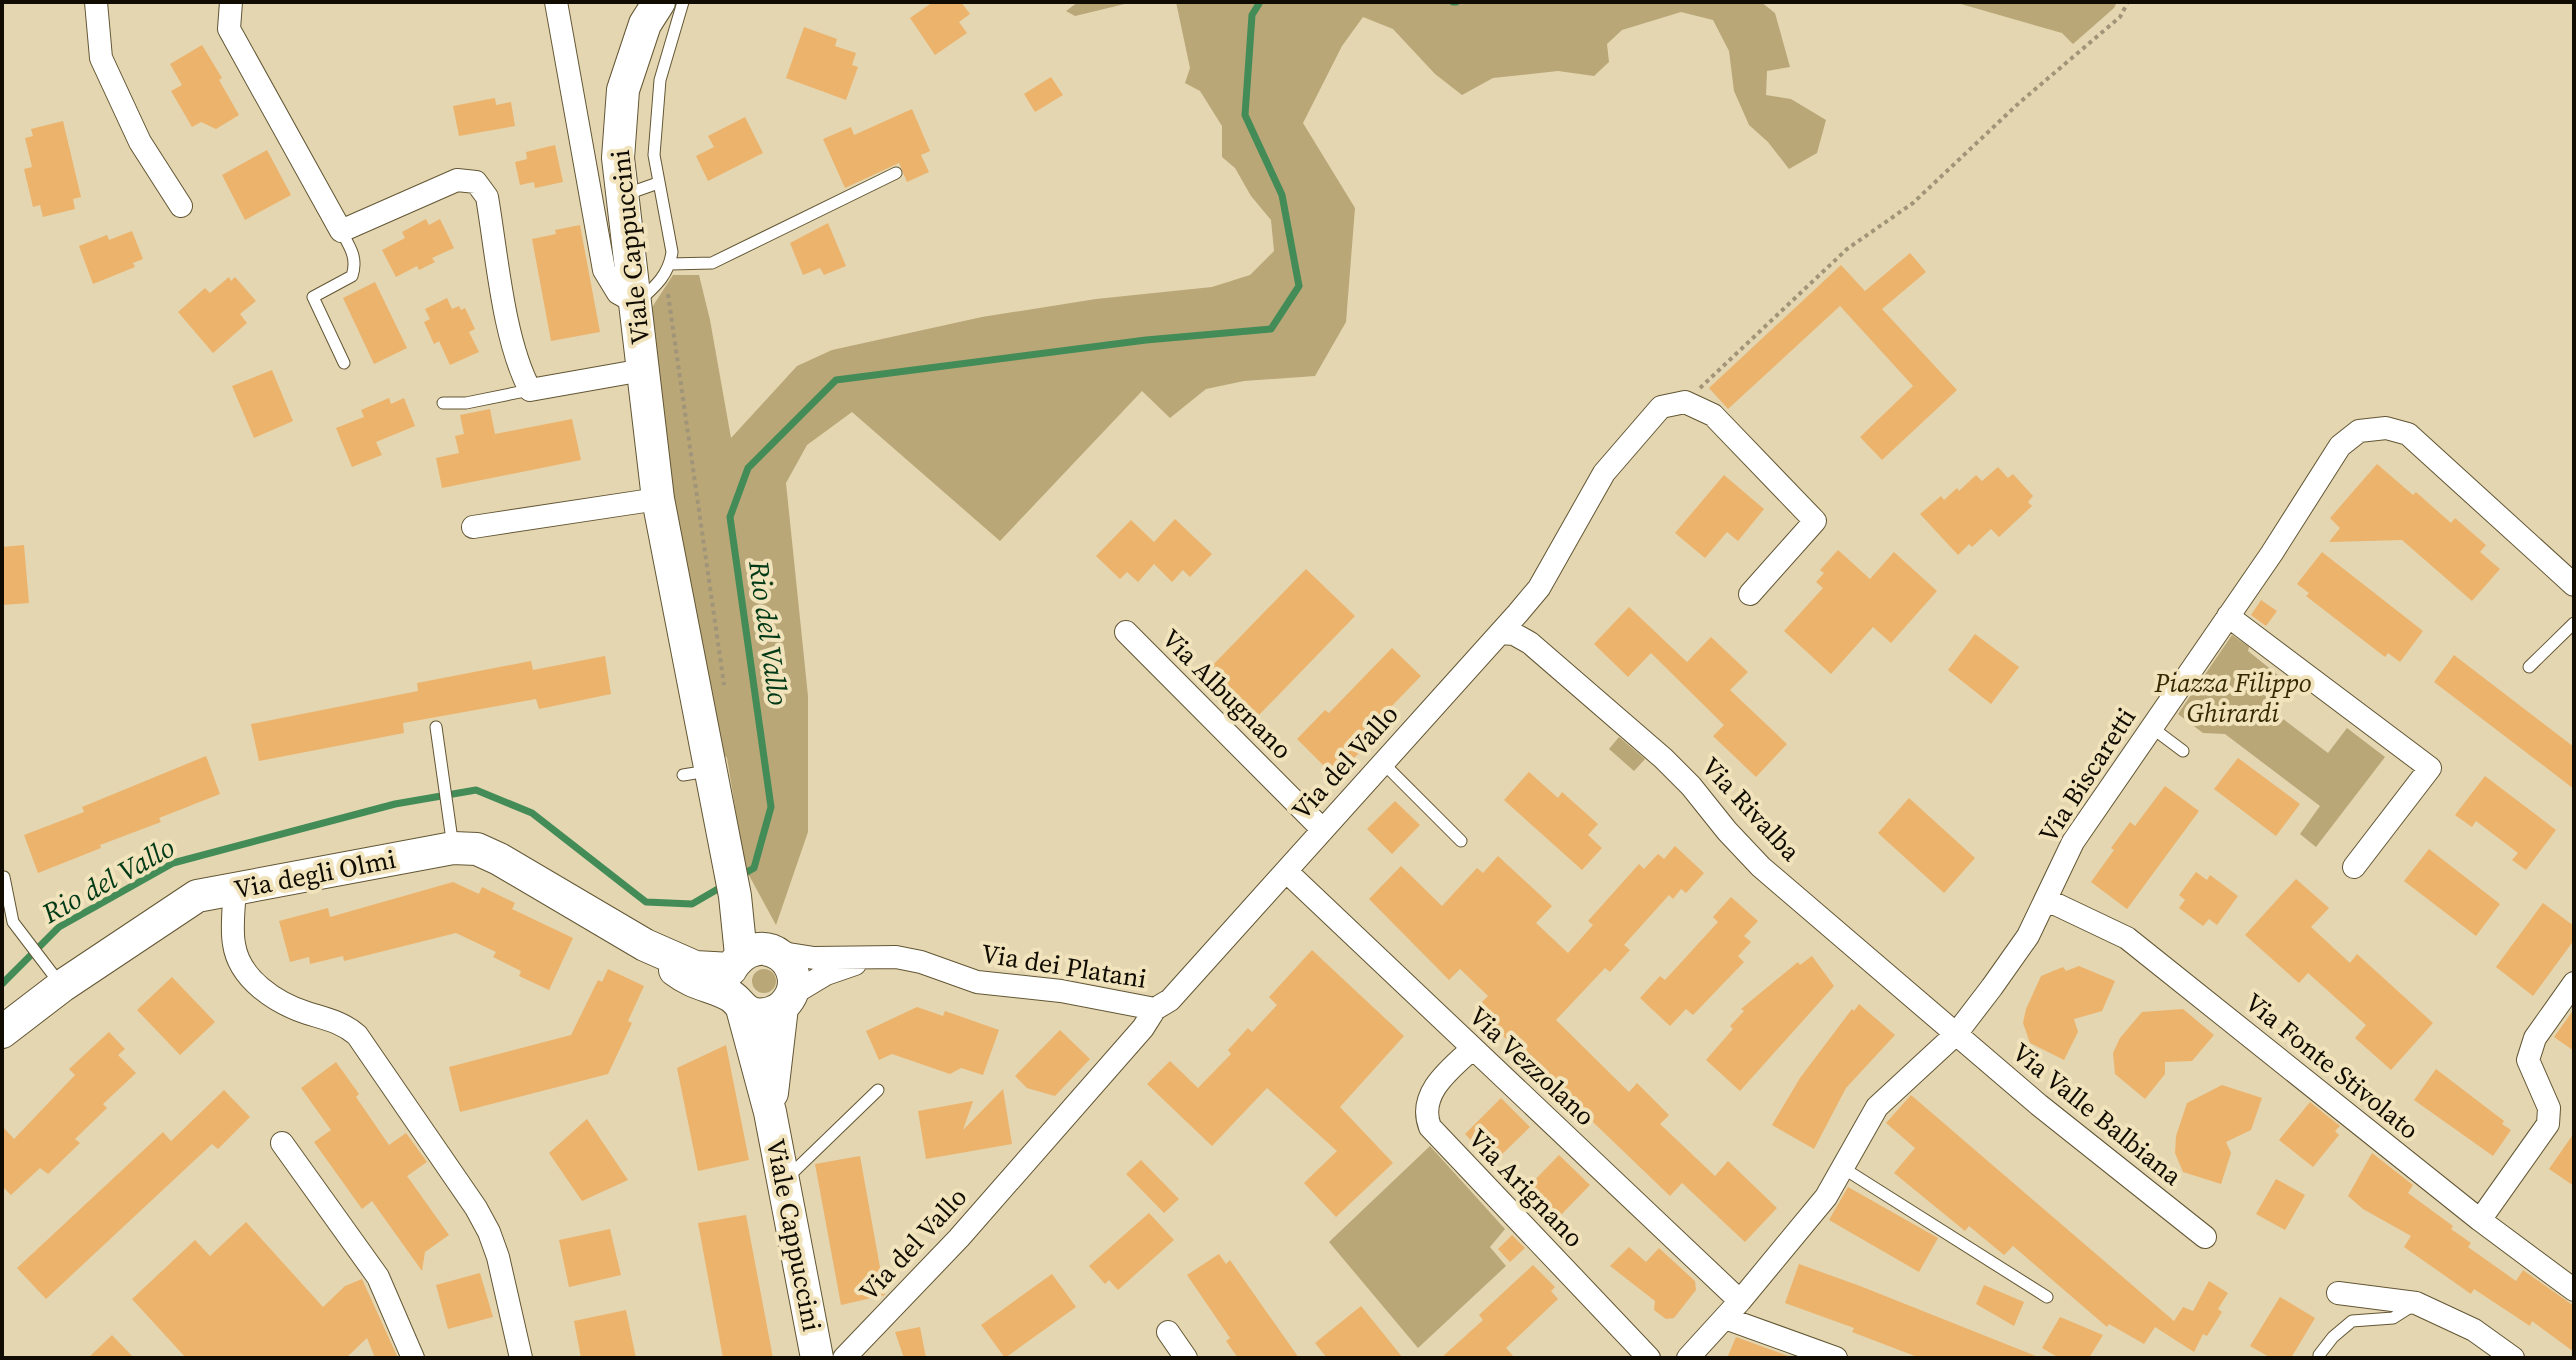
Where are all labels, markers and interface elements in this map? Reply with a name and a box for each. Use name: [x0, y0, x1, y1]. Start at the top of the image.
street label: Viale Cappuccini: [602, 148, 658, 346]
water label: Rio del Vallo: [740, 557, 798, 708]
street label: Via Albugnano: [1154, 621, 1300, 767]
park label: Piazza Filippo Ghirardi: [2154, 665, 2311, 731]
street label: Via del Vallo: [1284, 697, 1406, 827]
street label: Via Biscaretti: [2030, 701, 2144, 849]
street label: Via Rivalba: [1694, 749, 1809, 869]
water label: Rio del Vallo: [34, 828, 181, 932]
street label: Via degli Olmi: [231, 841, 399, 907]
street label: Via dei Platani: [979, 935, 1149, 997]
street label: Via Fonte Stivolato: [2237, 985, 2427, 1147]
street label: Via Vezzolano: [1461, 998, 1603, 1134]
street label: Via Valle Balbiana: [2005, 1034, 2190, 1194]
street label: Via Arignano: [1460, 1121, 1592, 1255]
street label: Viale Cappuccini: [758, 1136, 830, 1334]
street label: Via del Vallo: [851, 1179, 975, 1309]

